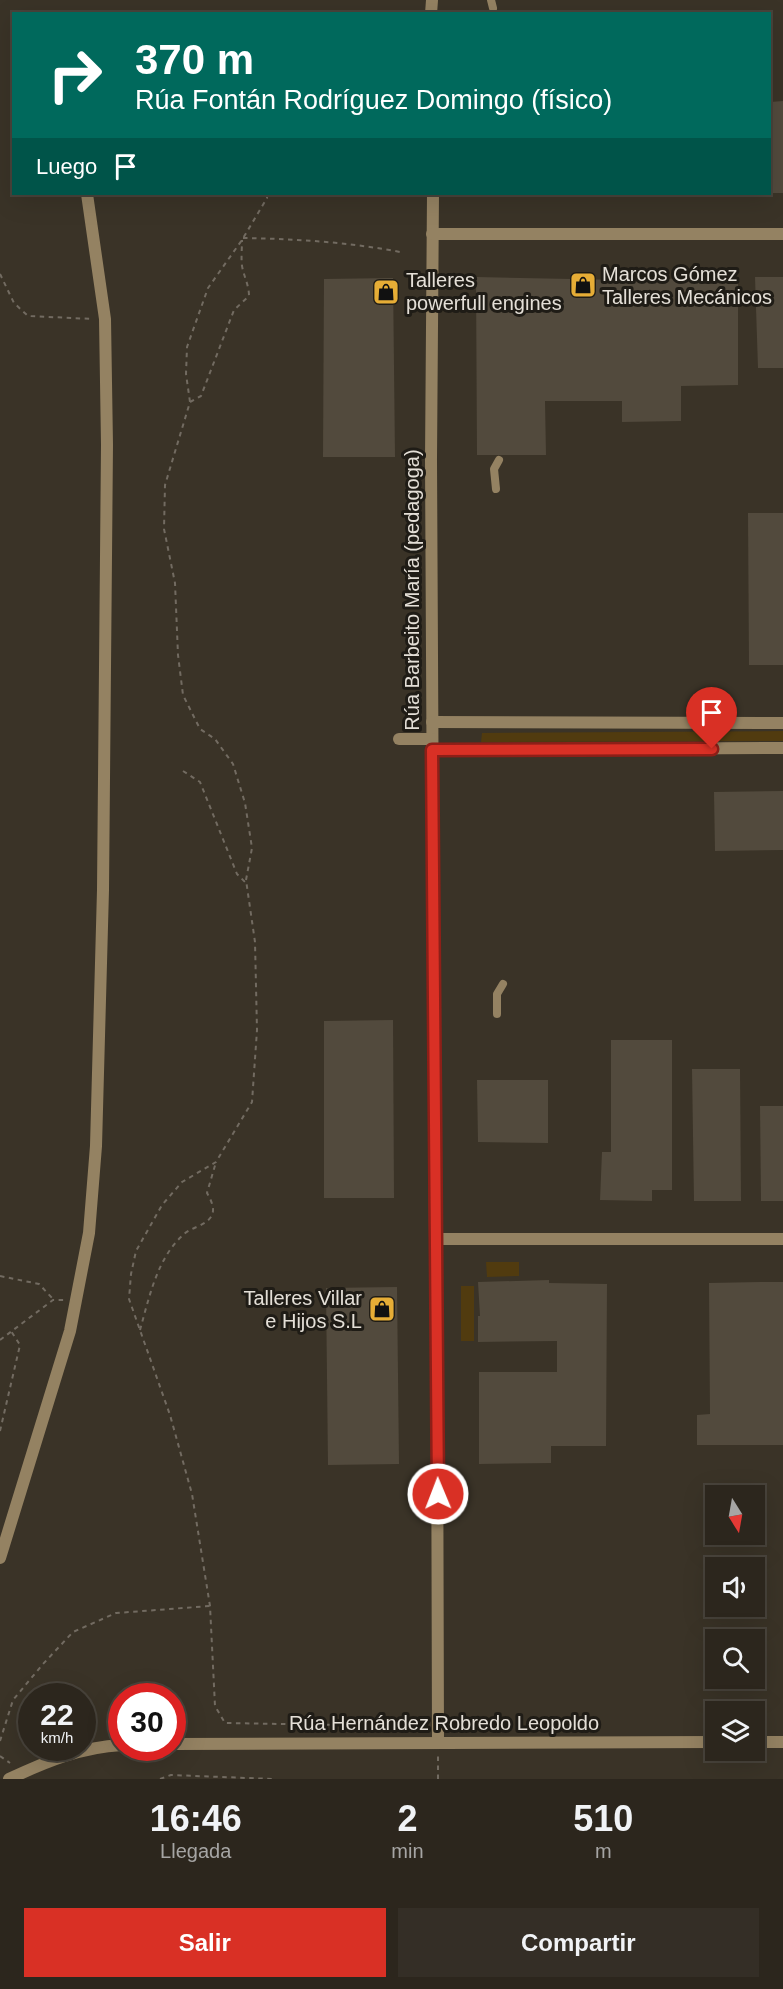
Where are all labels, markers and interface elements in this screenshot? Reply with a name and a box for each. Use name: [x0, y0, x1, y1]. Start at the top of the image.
icon: right: [36, 36, 114, 114]
text: 370 m: [135, 36, 254, 83]
text: Rúa Fontán Rodríguez Domingo (físico): [135, 85, 612, 115]
icon: arrive: [109, 150, 142, 183]
text: Luego: [36, 154, 97, 179]
place label: Marcos Gómez Talleres Mecánicos: [602, 263, 772, 308]
place label: Talleres powerfull engines: [406, 269, 562, 314]
shop icon: Marcos Gómez Talleres Mecánicos: [568, 270, 598, 300]
shop icon: Talleres powerfull engines: [371, 277, 401, 307]
street label: Rúa Barbeito María (pedagoga): [401, 449, 423, 731]
pin: [686, 687, 737, 749]
icon: arrive: [695, 696, 728, 729]
place label: Talleres Villar e Hijos S.L: [243, 1287, 362, 1332]
shop icon: Talleres Villar e Hijos S.L: [367, 1294, 397, 1324]
position arrow: [406, 1462, 470, 1526]
north arrow: [705, 1485, 765, 1545]
map controls: [705, 1485, 765, 1761]
button: sound: [705, 1557, 765, 1617]
button: search: [705, 1629, 765, 1689]
speed limit sign: 30: [108, 1683, 186, 1761]
text: 22: [40, 1698, 74, 1731]
button: layers: [705, 1701, 765, 1761]
street label: Rúa Hernández Robredo Leopoldo: [289, 1712, 599, 1734]
text: km/h: [41, 1729, 73, 1746]
text: 16:46: [150, 1798, 242, 1839]
text: 2: [397, 1798, 417, 1839]
text: 510: [573, 1798, 633, 1839]
text: Llegada: [160, 1840, 231, 1862]
text: min: [391, 1840, 424, 1862]
text: m: [595, 1840, 612, 1862]
button: Salir: [24, 1908, 386, 1977]
button: Compartir: [398, 1908, 759, 1977]

